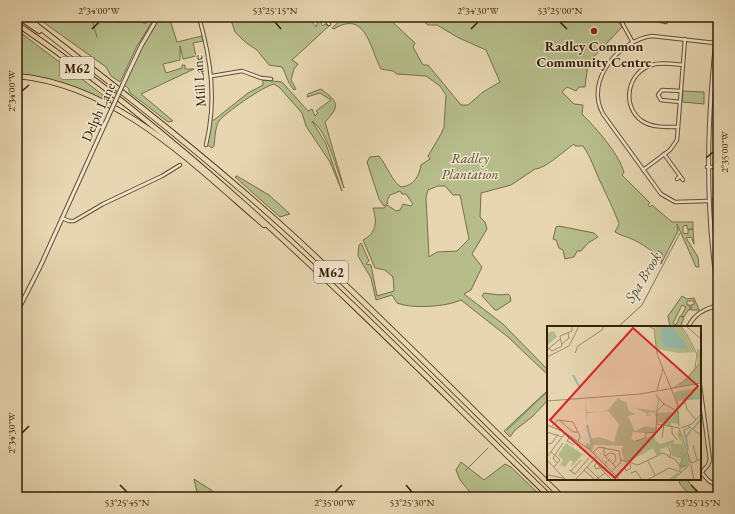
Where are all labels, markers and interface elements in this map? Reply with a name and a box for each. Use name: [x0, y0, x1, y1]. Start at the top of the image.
text: 2°34'00"W: [78, 4, 121, 17]
text: 53°25'15"N: [253, 4, 298, 17]
text: 2°34'30"W: [457, 4, 500, 17]
text: 53°25'00"N: [538, 4, 583, 17]
marker: Radley Common Community Centre: [589, 26, 599, 36]
place label: Radley Common Community Centre: [537, 37, 652, 71]
street label: Mill Lane: [188, 54, 210, 108]
road number: M62: [60, 57, 94, 79]
text: 2°34'00"W: [5, 69, 18, 112]
street label: Delph Lane: [77, 79, 119, 144]
text: 2°35'00"W: [718, 130, 731, 173]
park label: Radley Plantation: [441, 149, 499, 183]
water label: Spa Brook: [619, 248, 665, 307]
road number: M62: [314, 261, 348, 283]
inset map: [547, 326, 701, 480]
text: 2°34'30"W: [5, 411, 18, 454]
text: 53°25'45"N: [105, 496, 150, 509]
text: 2°35'00"W: [314, 496, 357, 509]
text: 53°25'30"N: [390, 496, 435, 509]
text: 53°25'15"N: [676, 496, 721, 509]

